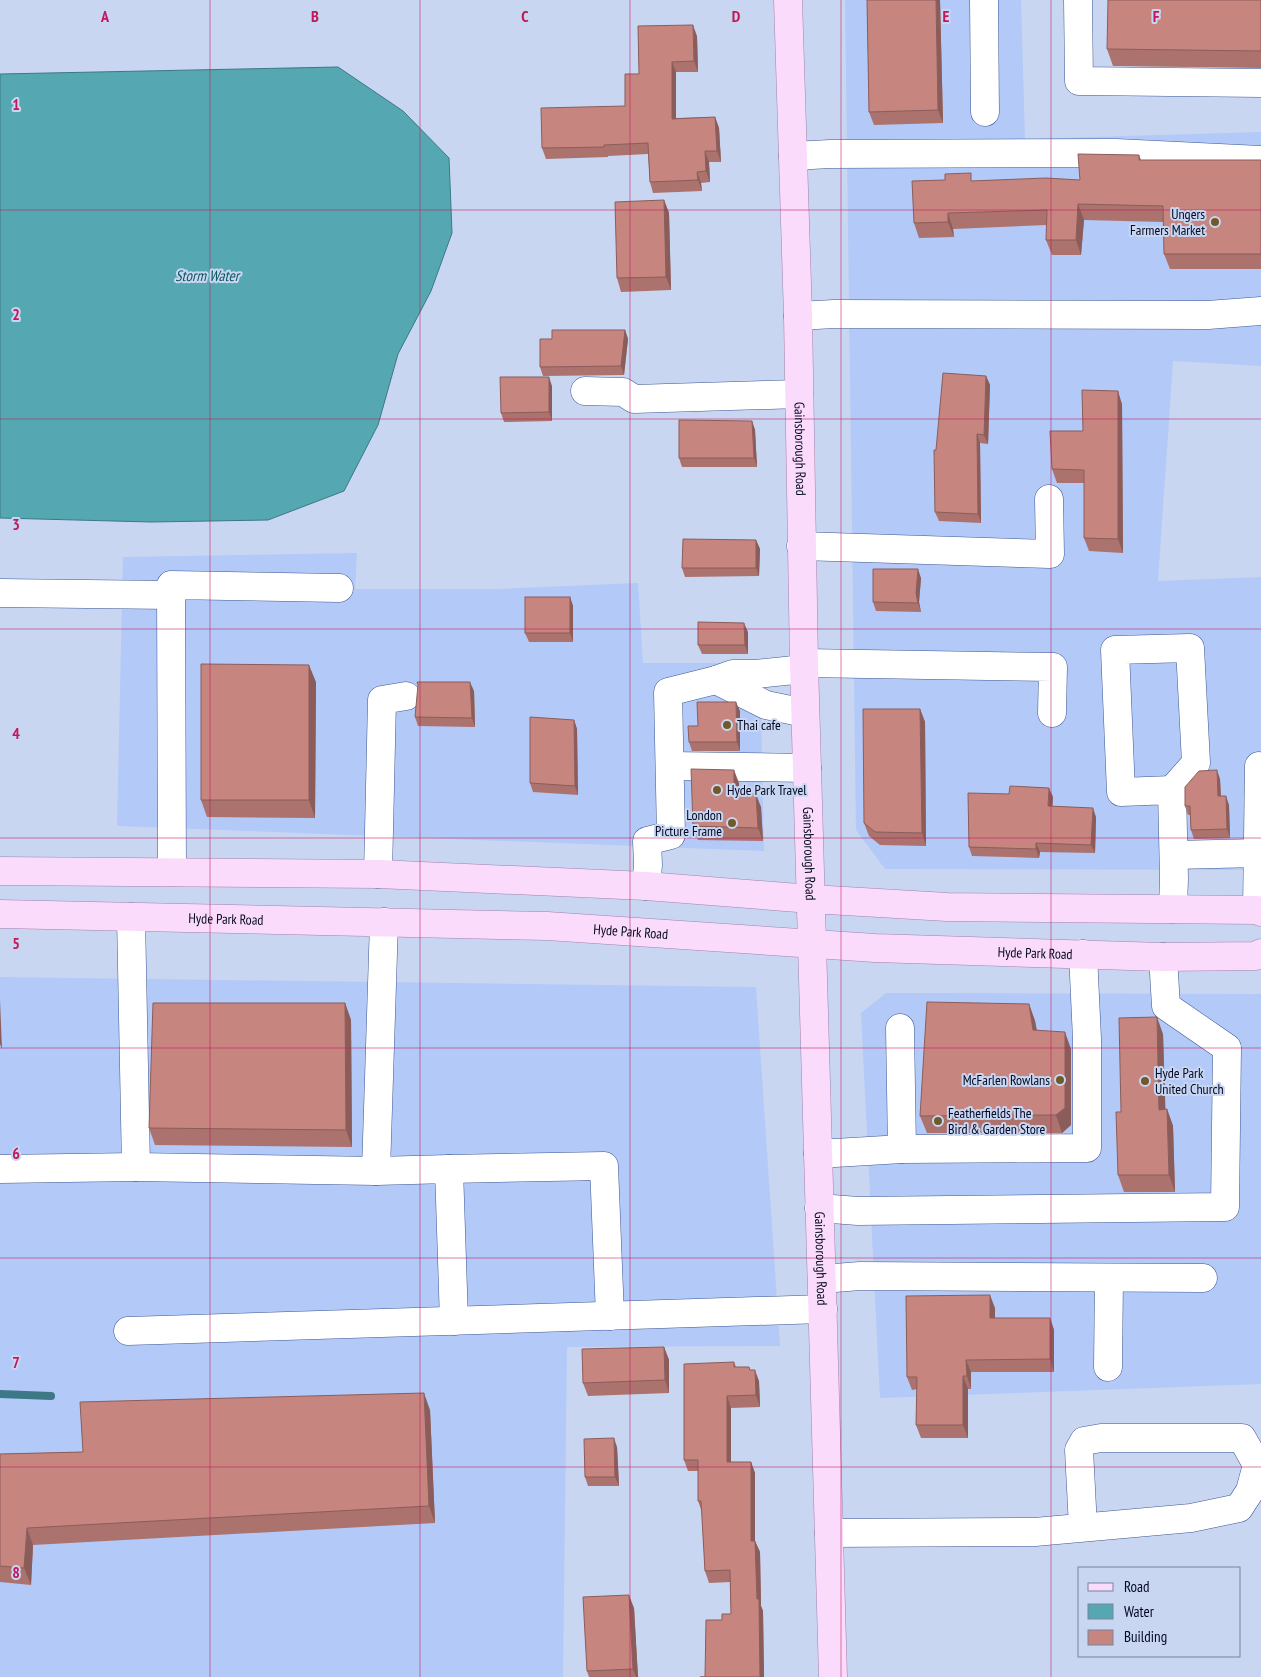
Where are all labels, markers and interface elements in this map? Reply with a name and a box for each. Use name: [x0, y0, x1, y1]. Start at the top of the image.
text: A: [100, 6, 110, 26]
text: B: [311, 6, 319, 26]
text: C: [521, 6, 529, 26]
text: D: [732, 6, 741, 26]
text: E: [943, 6, 950, 26]
text: F: [1153, 6, 1160, 26]
text: 1: [12, 94, 20, 114]
place label: Ungers Farmers Market: [1130, 205, 1205, 239]
marker: Ungers Farmers Market: [1209, 216, 1221, 228]
water label: Storm Water: [175, 266, 241, 285]
text: 2: [12, 304, 20, 324]
street label: Gainsborough Road: [790, 402, 810, 496]
text: 3: [12, 514, 20, 534]
place label: Thai cafe: [737, 716, 781, 734]
marker: Thai cafe: [721, 719, 733, 731]
text: 4: [12, 723, 20, 743]
place label: Hyde Park Travel: [727, 781, 807, 799]
marker: Hyde Park Travel: [711, 784, 723, 796]
place label: London Picture Frame: [655, 806, 722, 840]
street label: Gainsborough Road: [799, 807, 820, 901]
marker: London Picture Frame: [726, 817, 738, 829]
street label: Hyde Park Road: [188, 909, 264, 929]
street label: Hyde Park Road: [593, 920, 669, 943]
text: 5: [12, 933, 20, 953]
street label: Hyde Park Road: [997, 943, 1073, 963]
place label: Hyde Park United Church: [1155, 1064, 1224, 1098]
place label: McFarlen Rowlans: [963, 1071, 1050, 1089]
marker: McFarlen Rowlans: [1054, 1074, 1066, 1086]
marker: Hyde Park United Church: [1139, 1075, 1151, 1087]
place label: Featherfields The Bird & Garden Store: [948, 1104, 1046, 1138]
marker: Featherfields The Bird & Garden Store: [932, 1115, 944, 1127]
text: 6: [12, 1143, 20, 1163]
street label: Gainsborough Road: [811, 1211, 831, 1306]
text: 7: [12, 1352, 20, 1372]
text: 8: [12, 1562, 20, 1582]
legend: [1078, 1567, 1241, 1657]
text: Road: [1124, 1577, 1150, 1596]
text: Water: [1124, 1602, 1155, 1621]
text: Building: [1124, 1627, 1167, 1646]

